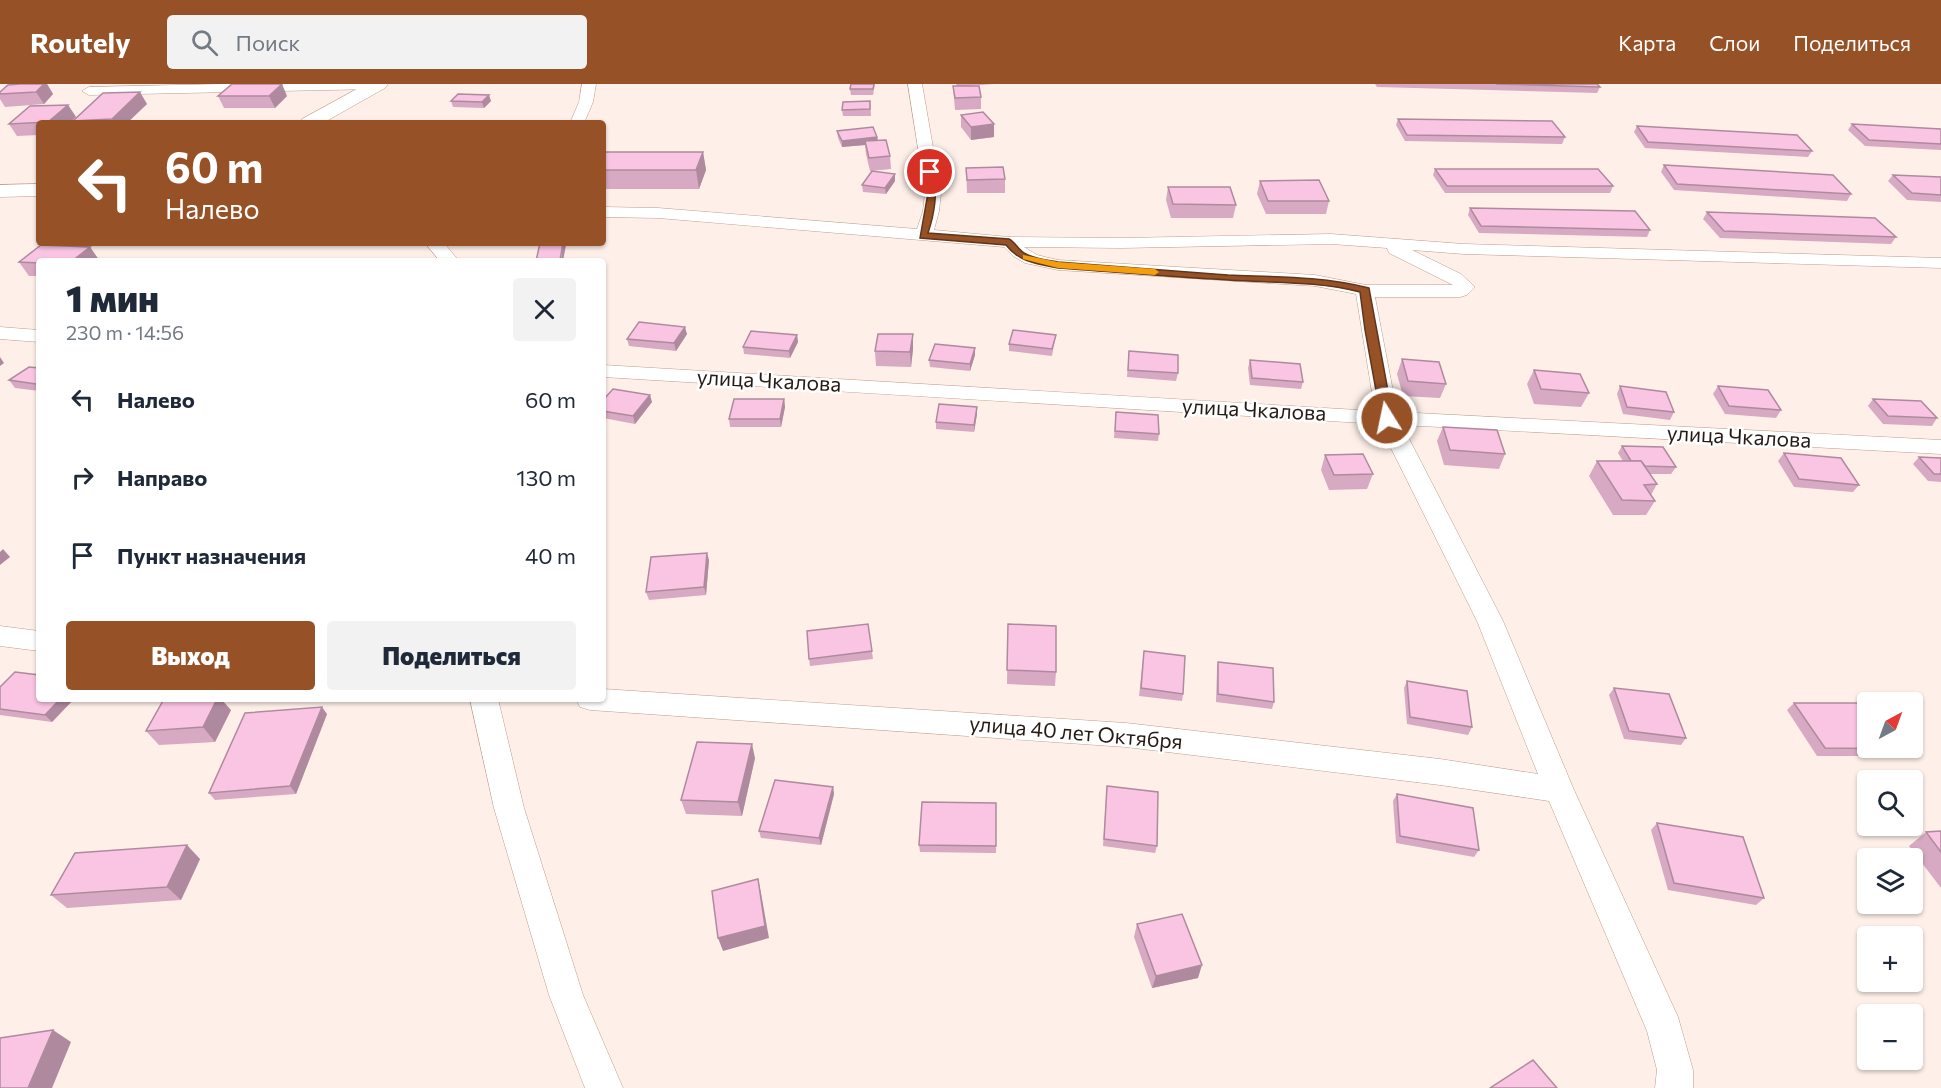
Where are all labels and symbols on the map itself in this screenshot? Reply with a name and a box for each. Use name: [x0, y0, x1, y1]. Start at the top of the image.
pin: [904, 146, 955, 197]
street label: улица Чкалова: [696, 363, 842, 396]
position arrow: [1355, 386, 1419, 450]
street label: улица Чкалова: [1181, 392, 1327, 425]
street label: улица Чкалова: [1666, 419, 1812, 452]
north arrow: [1857, 692, 1923, 758]
street label: улица 40 лет Октября: [968, 710, 1184, 753]

